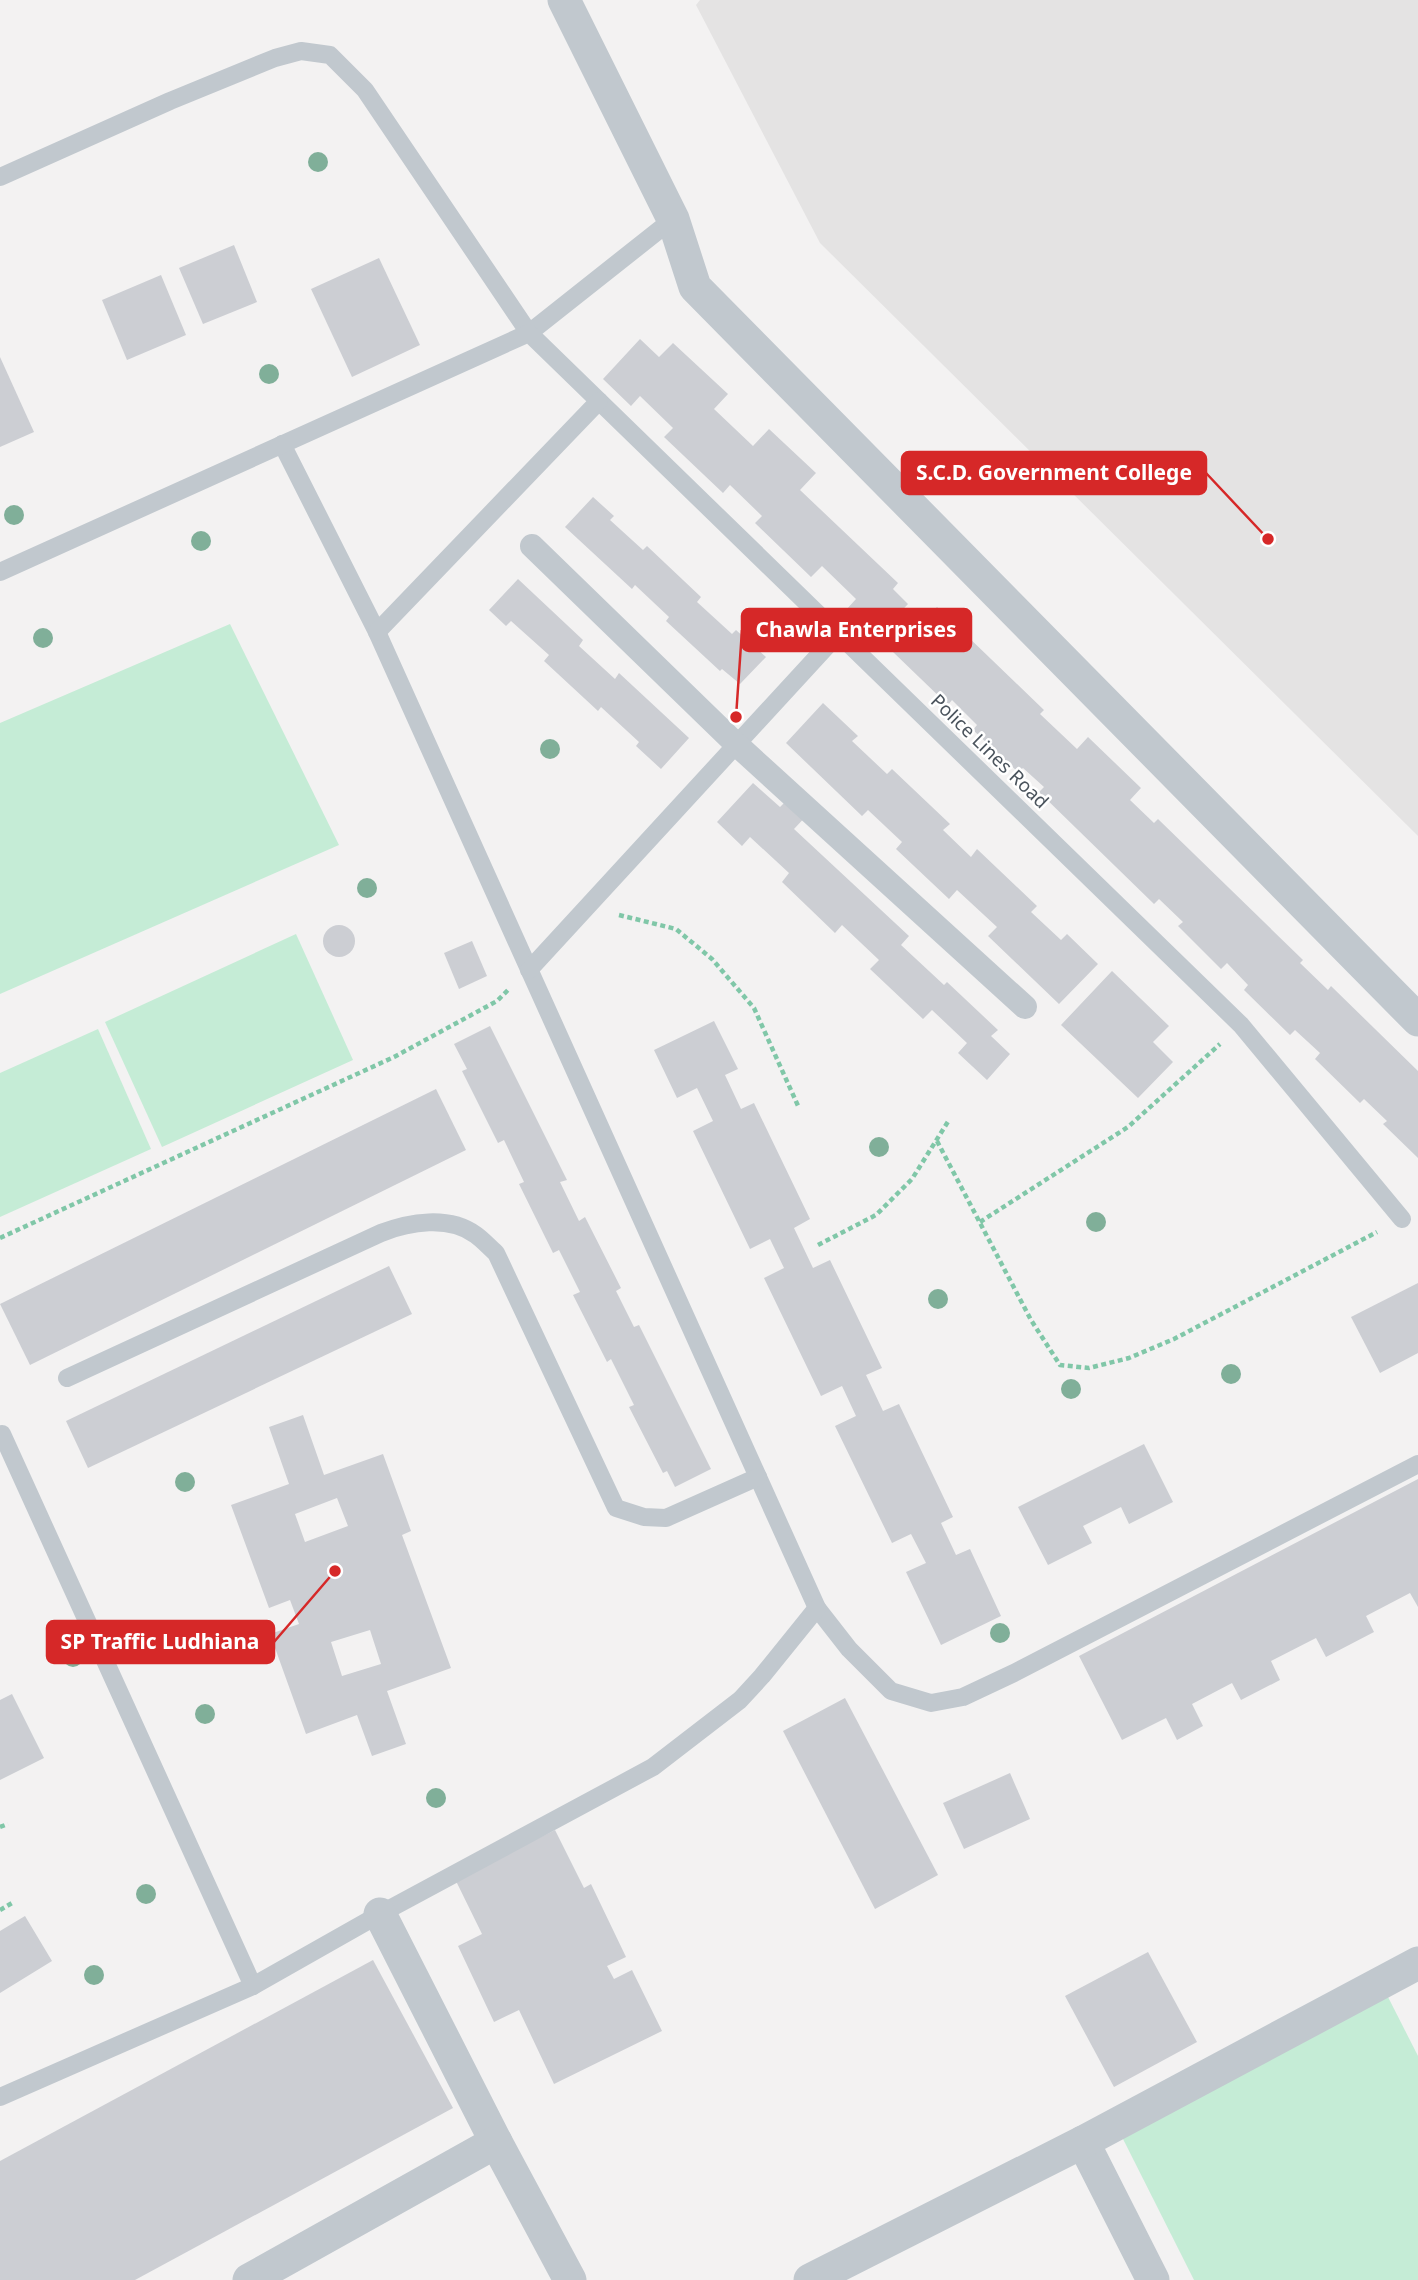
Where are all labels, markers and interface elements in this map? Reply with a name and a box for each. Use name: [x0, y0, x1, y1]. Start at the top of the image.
callout: S.C.D. Government College: [902, 452, 1206, 494]
text: S.C.D. Government College: [916, 458, 1192, 486]
callout: Chawla Enterprises: [742, 609, 971, 651]
text: Chawla Enterprises: [756, 615, 957, 643]
street label: Police Lines Road: [925, 688, 1055, 814]
callout: SP Traffic Ludhiana: [47, 1621, 274, 1663]
text: SP Traffic Ludhiana: [61, 1627, 259, 1655]

